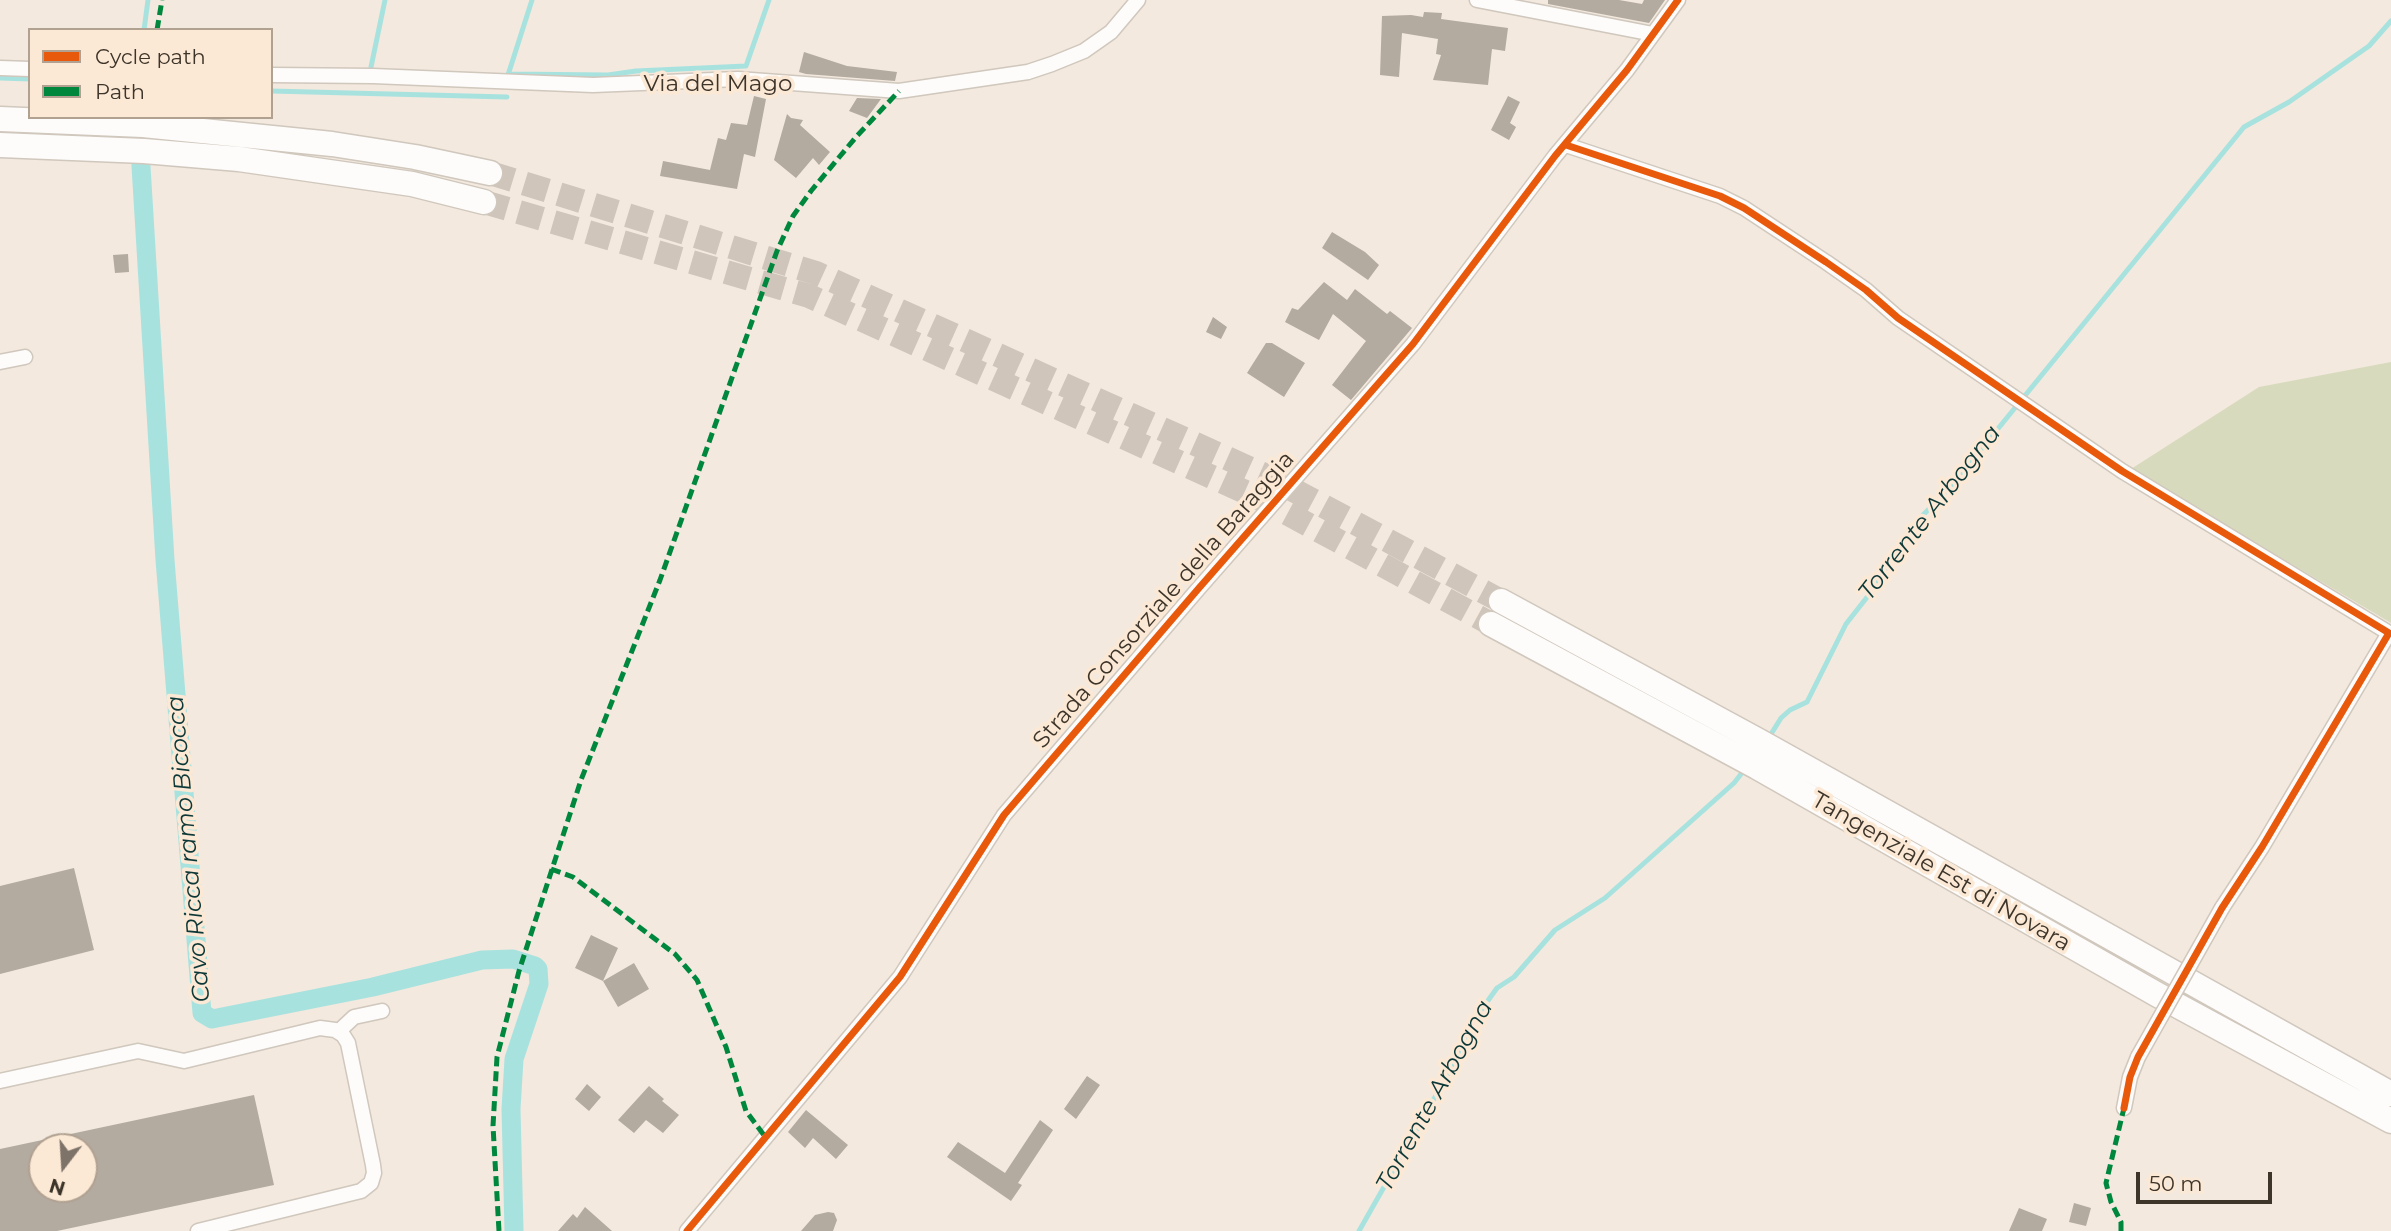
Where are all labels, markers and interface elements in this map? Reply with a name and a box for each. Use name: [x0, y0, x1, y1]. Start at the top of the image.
legend: [28, 28, 273, 119]
text: Cycle path: [95, 44, 206, 69]
street label: Via del Mago: [644, 70, 792, 98]
text: Path: [95, 79, 145, 104]
water label: Torrente Arbogna: [1853, 420, 2007, 606]
street label: Strada Consorziale della Baraggia: [1028, 446, 1300, 754]
water label: Cavo Ricca ramo Bicocca: [161, 694, 217, 1004]
street label: Tangenziale Est di Novara: [1807, 786, 2075, 958]
water label: Torrente Arbogna: [1371, 995, 1499, 1197]
north arrow: [28, 1133, 98, 1203]
scale bar: [2139, 1158, 2276, 1202]
text: 50 m: [2149, 1171, 2203, 1196]
text: N: [47, 1173, 68, 1200]

